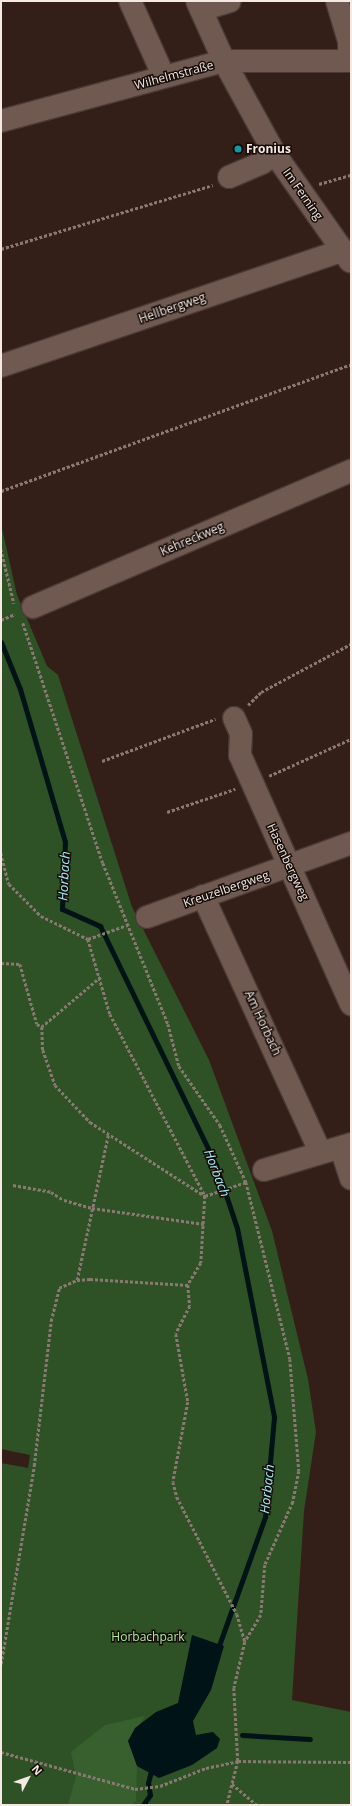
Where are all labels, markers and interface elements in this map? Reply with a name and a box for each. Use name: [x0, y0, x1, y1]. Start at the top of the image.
street label: Wilhelmstraße: [133, 58, 215, 92]
place label: Fronius: [246, 142, 291, 156]
marker: Fronius: [233, 144, 243, 154]
street label: Im Ferning: [280, 165, 326, 223]
street label: Hellbergweg: [137, 290, 207, 326]
street label: Kehreckweg: [158, 519, 226, 559]
street label: Hasenbergweg: [264, 821, 312, 903]
water label: Horbach: [55, 851, 73, 901]
street label: Kreuzelbergweg: [181, 868, 271, 910]
street label: Am Horbach: [242, 988, 284, 1058]
water label: Horbach: [201, 1147, 233, 1199]
water label: Horbach: [257, 1464, 277, 1514]
park label: Horbachpark: [111, 1630, 185, 1644]
north arrow: [8, 1758, 48, 1798]
text: N: [29, 1761, 46, 1778]

